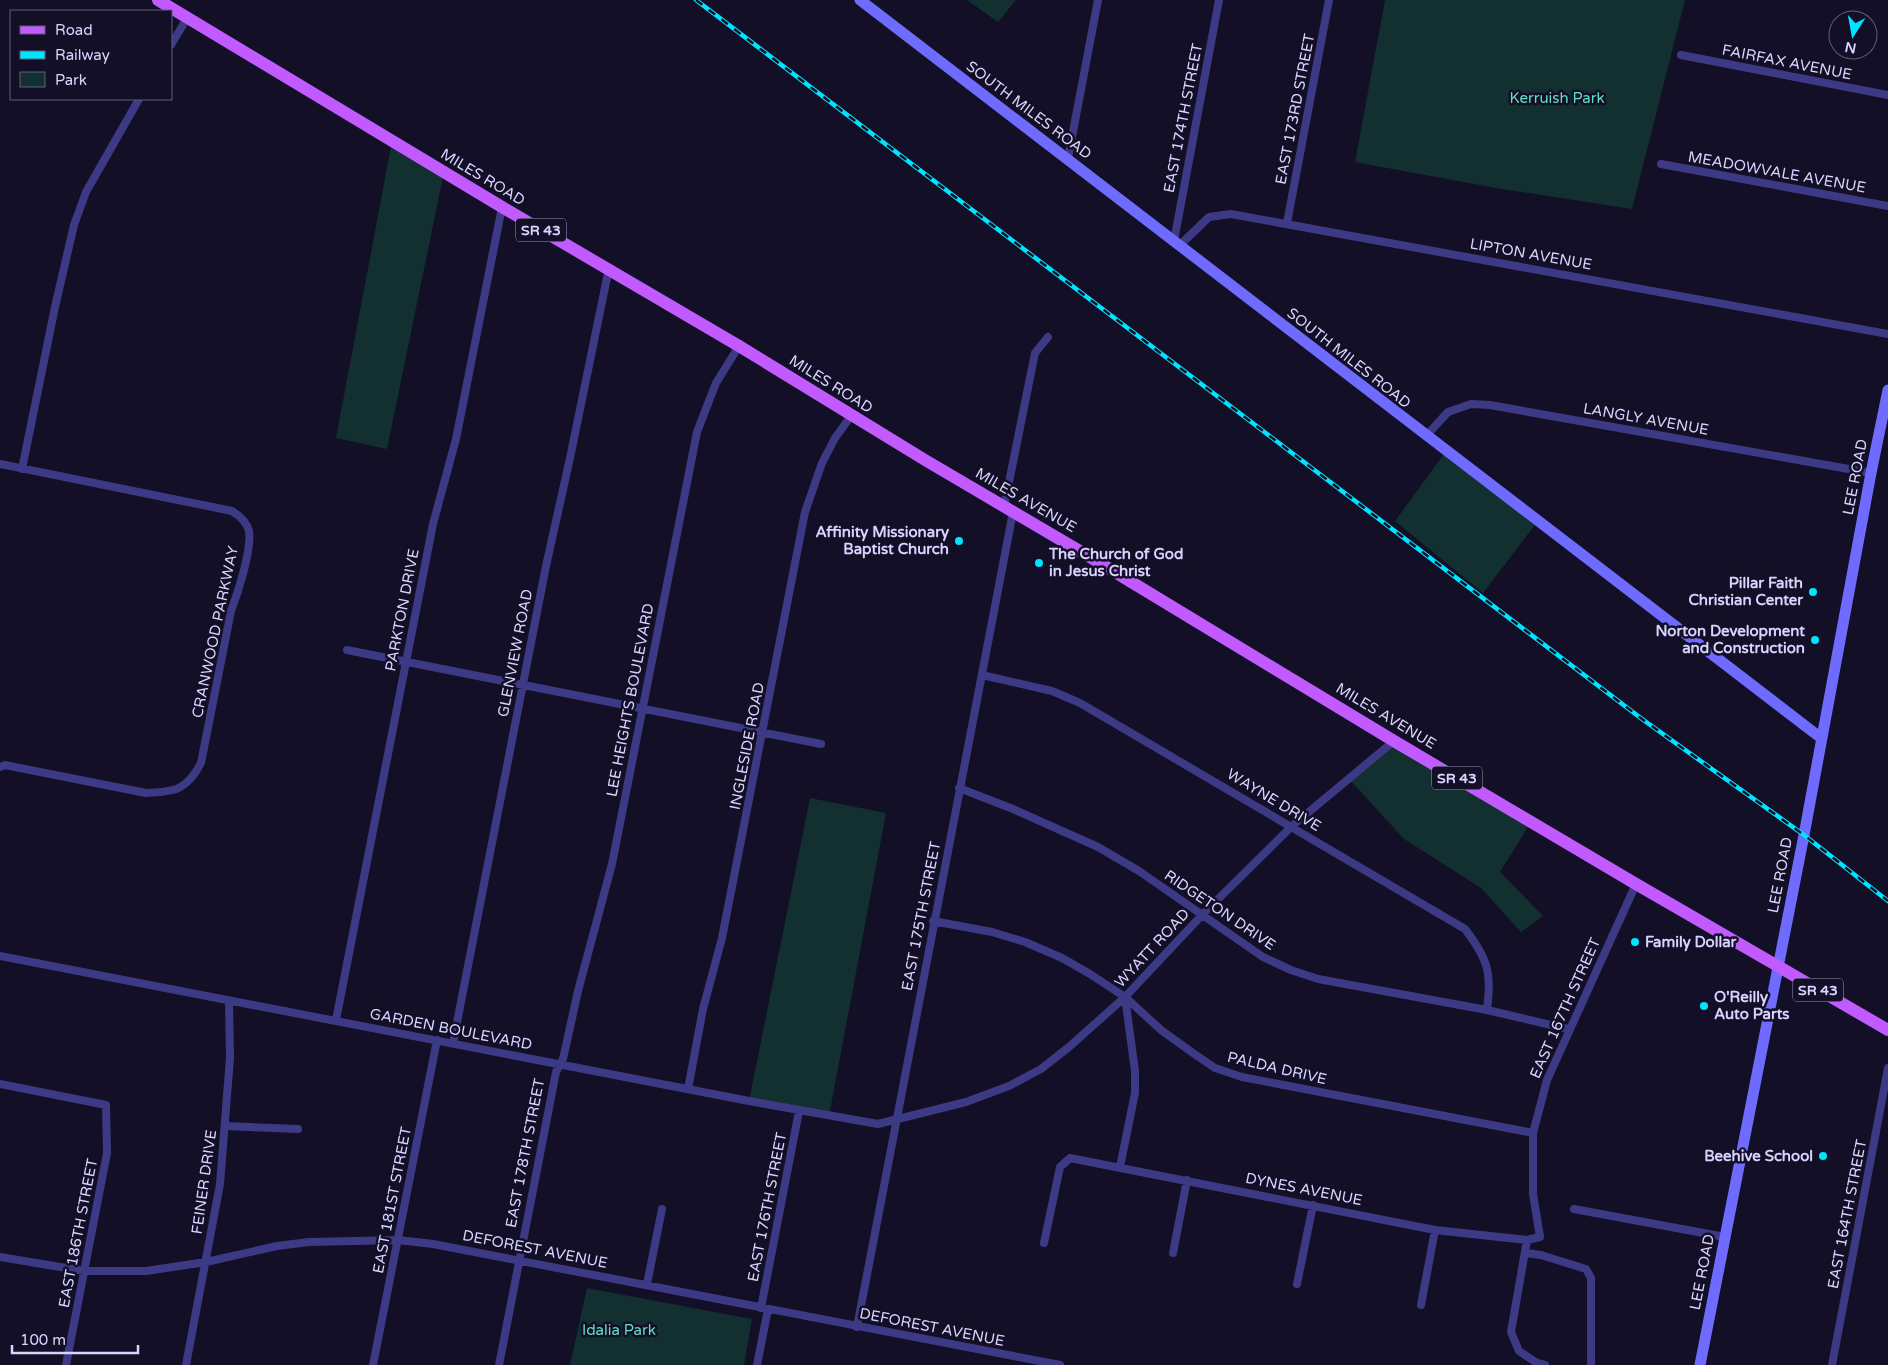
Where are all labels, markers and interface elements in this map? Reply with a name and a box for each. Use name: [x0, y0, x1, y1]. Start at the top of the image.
legend: [10, 10, 172, 100]
north arrow: [1828, 10, 1878, 60]
text: Road: [55, 21, 93, 39]
street label: EAST 173RD STREET: [1272, 32, 1318, 186]
street label: FAIRFAX AVENUE: [1721, 41, 1853, 83]
street label: EAST 174TH STREET: [1160, 42, 1206, 194]
text: Railway: [55, 46, 110, 64]
street label: SOUTH MILES ROAD: [963, 57, 1095, 163]
text: Park: [55, 71, 87, 89]
park label: Kerruish Park: [1509, 89, 1605, 107]
street label: MILES ROAD: [438, 145, 528, 209]
street label: MEADOWVALE AVENUE: [1687, 147, 1867, 197]
road number: SR 43: [516, 218, 566, 242]
street label: LIPTON AVENUE: [1469, 234, 1593, 274]
street label: SOUTH MILES ROAD: [1283, 304, 1415, 412]
street label: MILES ROAD: [786, 351, 876, 417]
street label: LANGLY AVENUE: [1582, 399, 1710, 439]
street label: LEE ROAD: [1839, 438, 1871, 516]
street label: MILES AVENUE: [972, 464, 1080, 536]
place label: Affinity Missionary Baptist Church: [815, 523, 949, 559]
marker: Affinity Missionary Baptist Church: [953, 535, 965, 547]
street label: CRANWOOD PARKWAY: [188, 544, 242, 720]
place label: The Church of God in Jesus Christ: [1048, 545, 1183, 580]
street label: PARKTON DRIVE: [381, 547, 423, 673]
marker: The Church of God in Jesus Christ: [1033, 557, 1045, 569]
place label: Pillar Faith Christian Center: [1688, 574, 1803, 609]
marker: Pillar Faith Christian Center: [1807, 586, 1819, 598]
street label: GLENVIEW ROAD: [494, 587, 536, 719]
street label: LEE HEIGHTS BOULEVARD: [602, 602, 658, 798]
place label: Norton Development and Construction: [1656, 622, 1805, 657]
marker: Norton Development and Construction: [1809, 634, 1821, 646]
street label: MILES AVENUE: [1333, 679, 1439, 753]
street label: INGLESIDE ROAD: [726, 681, 768, 811]
street label: WAYNE DRIVE: [1224, 765, 1324, 835]
road number: SR 43: [1432, 766, 1482, 790]
street label: LEE ROAD: [1764, 836, 1796, 914]
street label: EAST 175TH STREET: [898, 840, 944, 992]
street label: RIDGETON DRIVE: [1161, 866, 1279, 954]
street label: WYATT ROAD: [1111, 905, 1193, 991]
place label: Family Dollar: [1645, 933, 1737, 952]
street label: EAST 167TH STREET: [1526, 935, 1604, 1081]
marker: Family Dollar: [1629, 936, 1641, 948]
road number: SR 43: [1793, 978, 1843, 1002]
place label: O'Reilly Auto Parts: [1714, 988, 1790, 1023]
marker: O'Reilly Auto Parts: [1698, 1000, 1710, 1012]
street label: GARDEN BOULEVARD: [368, 1004, 534, 1054]
street label: PALDA DRIVE: [1225, 1048, 1329, 1088]
street label: EAST 178TH STREET: [502, 1077, 548, 1229]
street label: EAST 181ST STREET: [369, 1125, 415, 1275]
street label: FEINER DRIVE: [188, 1129, 220, 1235]
street label: EAST 176TH STREET: [744, 1131, 790, 1283]
street label: EAST 164TH STREET: [1824, 1138, 1870, 1290]
place label: Beehive School: [1704, 1147, 1813, 1165]
marker: Beehive School: [1817, 1150, 1829, 1162]
street label: EAST 186TH STREET: [55, 1157, 101, 1309]
street label: DYNES AVENUE: [1244, 1169, 1364, 1209]
street label: DEFOREST AVENUE: [461, 1226, 609, 1272]
street label: LEE ROAD: [1686, 1233, 1718, 1311]
street label: DEFOREST AVENUE: [858, 1304, 1006, 1350]
park label: Idalia Park: [582, 1321, 656, 1339]
scale bar: [12, 1322, 139, 1354]
text: 100 m: [20, 1331, 66, 1349]

